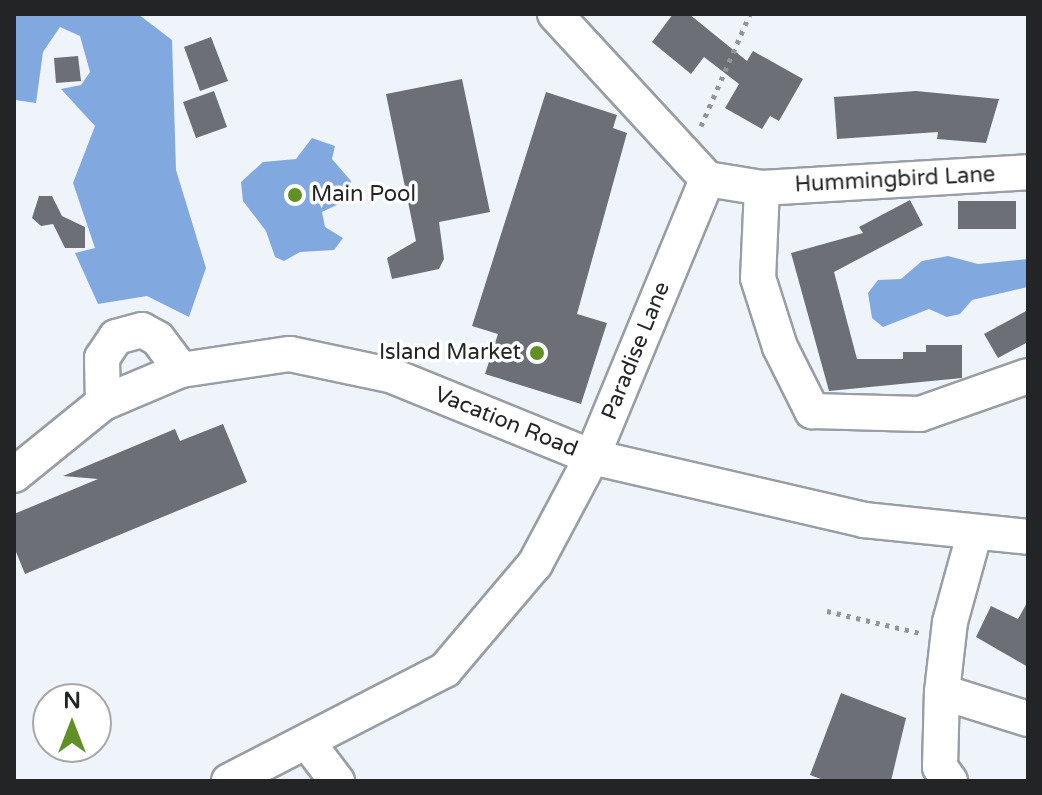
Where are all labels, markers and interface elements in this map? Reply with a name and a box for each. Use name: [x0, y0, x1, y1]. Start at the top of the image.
street label: Hummingbird Lane: [794, 162, 996, 198]
place label: Main Pool: [311, 182, 416, 208]
marker: Main Pool: [286, 186, 304, 204]
street label: Paradise Lane: [596, 278, 676, 424]
place label: Island Market: [379, 340, 521, 366]
marker: Island Market: [528, 344, 546, 362]
street label: Vacation Road: [431, 381, 581, 463]
north arrow: [32, 683, 112, 763]
text: N: [63, 688, 81, 714]

